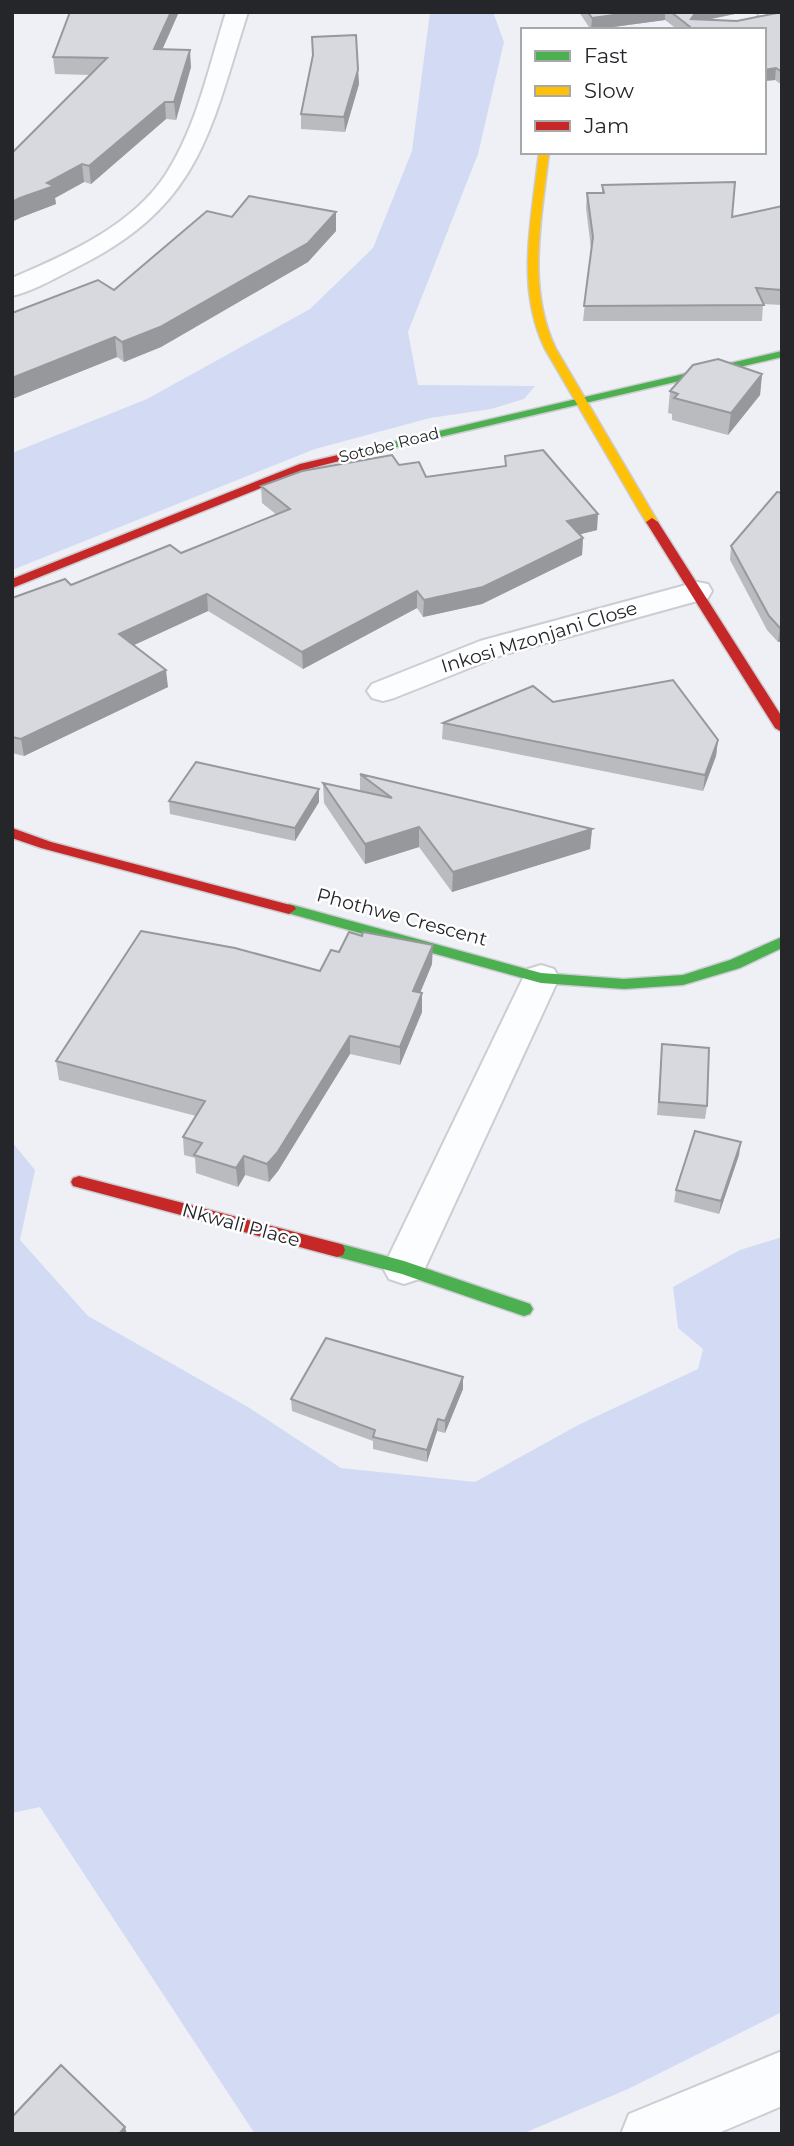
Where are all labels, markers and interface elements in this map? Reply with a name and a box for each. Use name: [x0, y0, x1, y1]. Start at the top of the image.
legend: [521, 28, 766, 154]
text: Fast: [584, 43, 628, 68]
text: Slow: [584, 78, 634, 103]
text: Jam: [583, 113, 629, 138]
street label: Sotobe Road: [337, 423, 441, 467]
street label: Inkosi Mzonjani Close: [438, 596, 640, 678]
street label: Phothwe Crescent: [314, 883, 490, 951]
street label: Nkwali Place: [180, 1198, 302, 1252]

